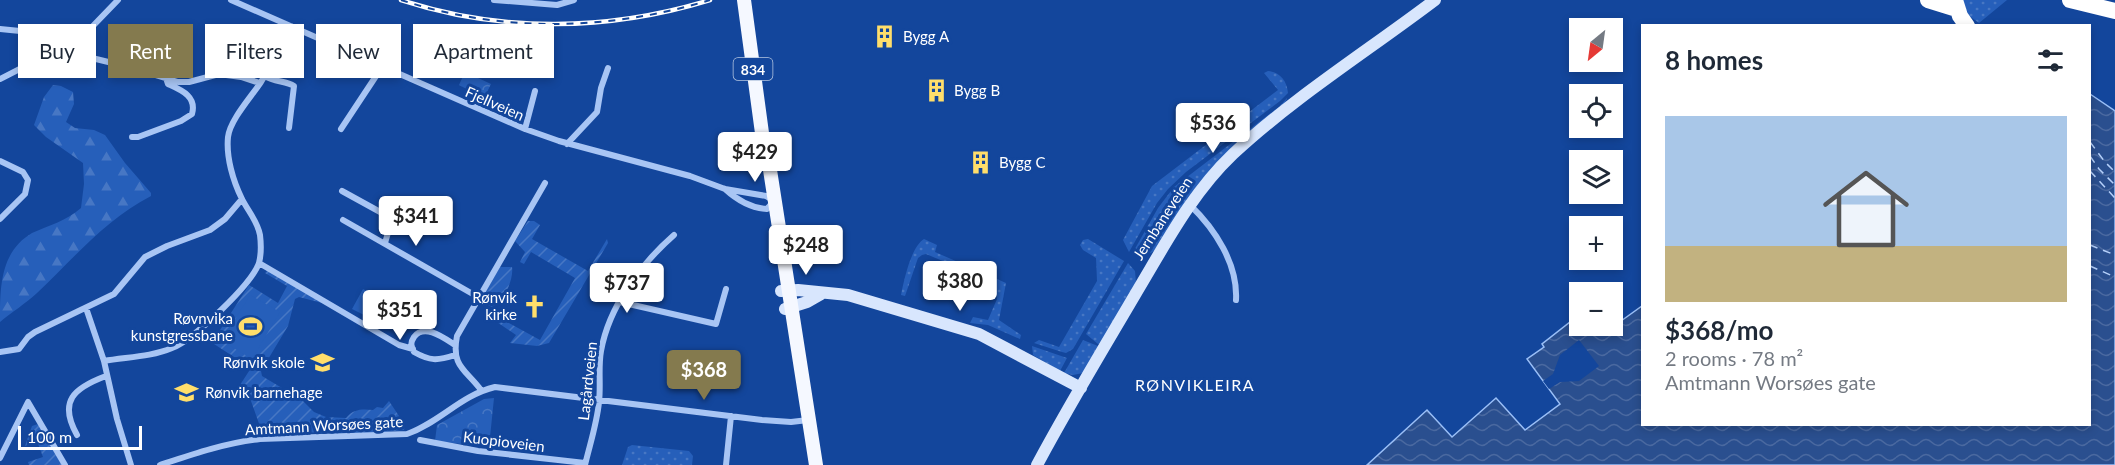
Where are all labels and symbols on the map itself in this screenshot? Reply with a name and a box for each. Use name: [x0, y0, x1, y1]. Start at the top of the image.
north arrow: [1569, 18, 1623, 72]
building icon: Bygg A: [872, 23, 898, 49]
place label: Bygg A: [903, 27, 950, 45]
road number: 834: [734, 58, 772, 80]
building icon: Bygg B: [923, 77, 949, 103]
place label: Bygg B: [954, 81, 1000, 99]
street label: Fjellveien: [463, 82, 527, 124]
pin: $536: [1177, 103, 1249, 154]
pin: $429: [719, 132, 791, 183]
building icon: Bygg C: [968, 149, 994, 175]
place label: Bygg C: [999, 153, 1046, 171]
street label: Jernbaneveien: [1129, 173, 1195, 263]
pin: $341: [380, 196, 452, 247]
pin: $248: [770, 225, 842, 276]
pin: $380: [924, 261, 996, 312]
pin: $737: [591, 263, 663, 314]
place label: Rønvik kirke: [472, 288, 517, 323]
pin: $351: [364, 290, 436, 341]
church icon: Rønvik kirke: [522, 293, 548, 319]
place label: Røvnvika kunstgressbane: [131, 309, 233, 344]
sports icon: Røvnvika kunstgressbane: [238, 314, 264, 340]
street label: Lagårdveien: [574, 341, 600, 421]
school or university icon: Rønvik skole: [310, 349, 336, 375]
pin: $368: [668, 350, 740, 401]
place label: Rønvik skole: [223, 353, 305, 371]
district label: RØNVIKLEIRA: [1135, 375, 1255, 394]
school or university icon: Rønvik barnehage: [174, 379, 200, 405]
place label: Rønvik barnehage: [205, 383, 323, 401]
street label: Amtmann Worsøes gate: [245, 412, 404, 438]
scale bar: [18, 423, 142, 450]
street label: Kuopioveien: [462, 427, 546, 455]

